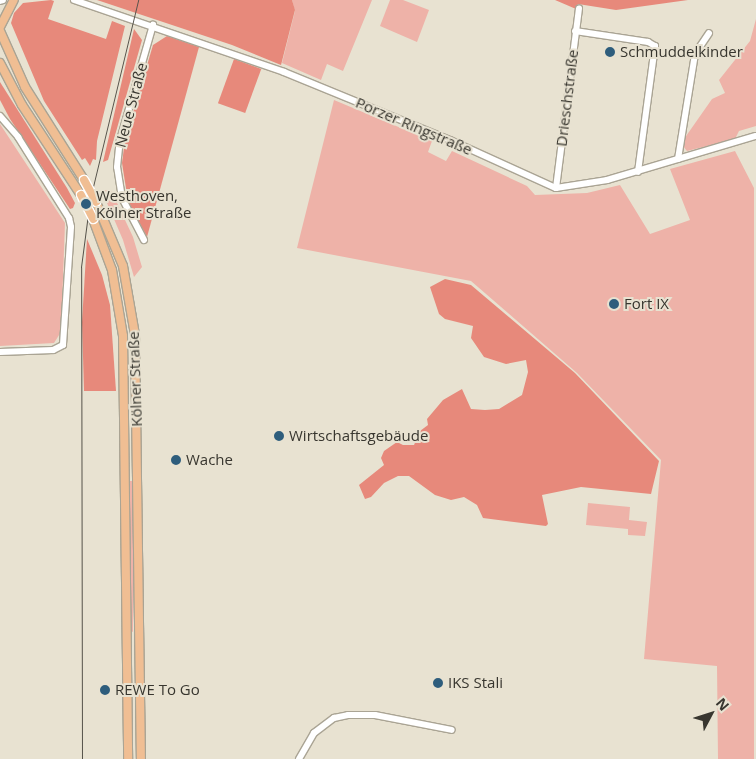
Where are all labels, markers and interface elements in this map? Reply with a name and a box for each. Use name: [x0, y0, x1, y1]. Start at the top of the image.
place label: Schmuddelkinder: [620, 43, 743, 61]
marker: Schmuddelkinder: [604, 46, 616, 58]
street label: Drieschstraße: [552, 49, 582, 147]
street label: Neue Straße: [111, 61, 151, 149]
street label: Porzer Ringstraße: [353, 93, 475, 159]
place label: Westhoven, Kölner Straße: [96, 186, 191, 221]
marker: Westhoven, Kölner Straße: [80, 198, 92, 210]
place label: Fort IX: [624, 295, 669, 313]
marker: Fort IX: [608, 298, 620, 310]
street label: Kölner Straße: [124, 331, 146, 427]
place label: Wirtschaftsgebäude: [289, 427, 428, 445]
marker: Wirtschaftsgebäude: [273, 430, 285, 442]
place label: Wache: [186, 451, 233, 469]
marker: Wache: [170, 454, 182, 466]
place label: IKS Stali: [448, 674, 503, 692]
marker: IKS Stali: [432, 677, 444, 689]
place label: REWE To Go: [115, 681, 200, 699]
marker: REWE To Go: [99, 684, 111, 696]
north arrow: [686, 689, 736, 739]
text: N: [712, 694, 734, 715]

